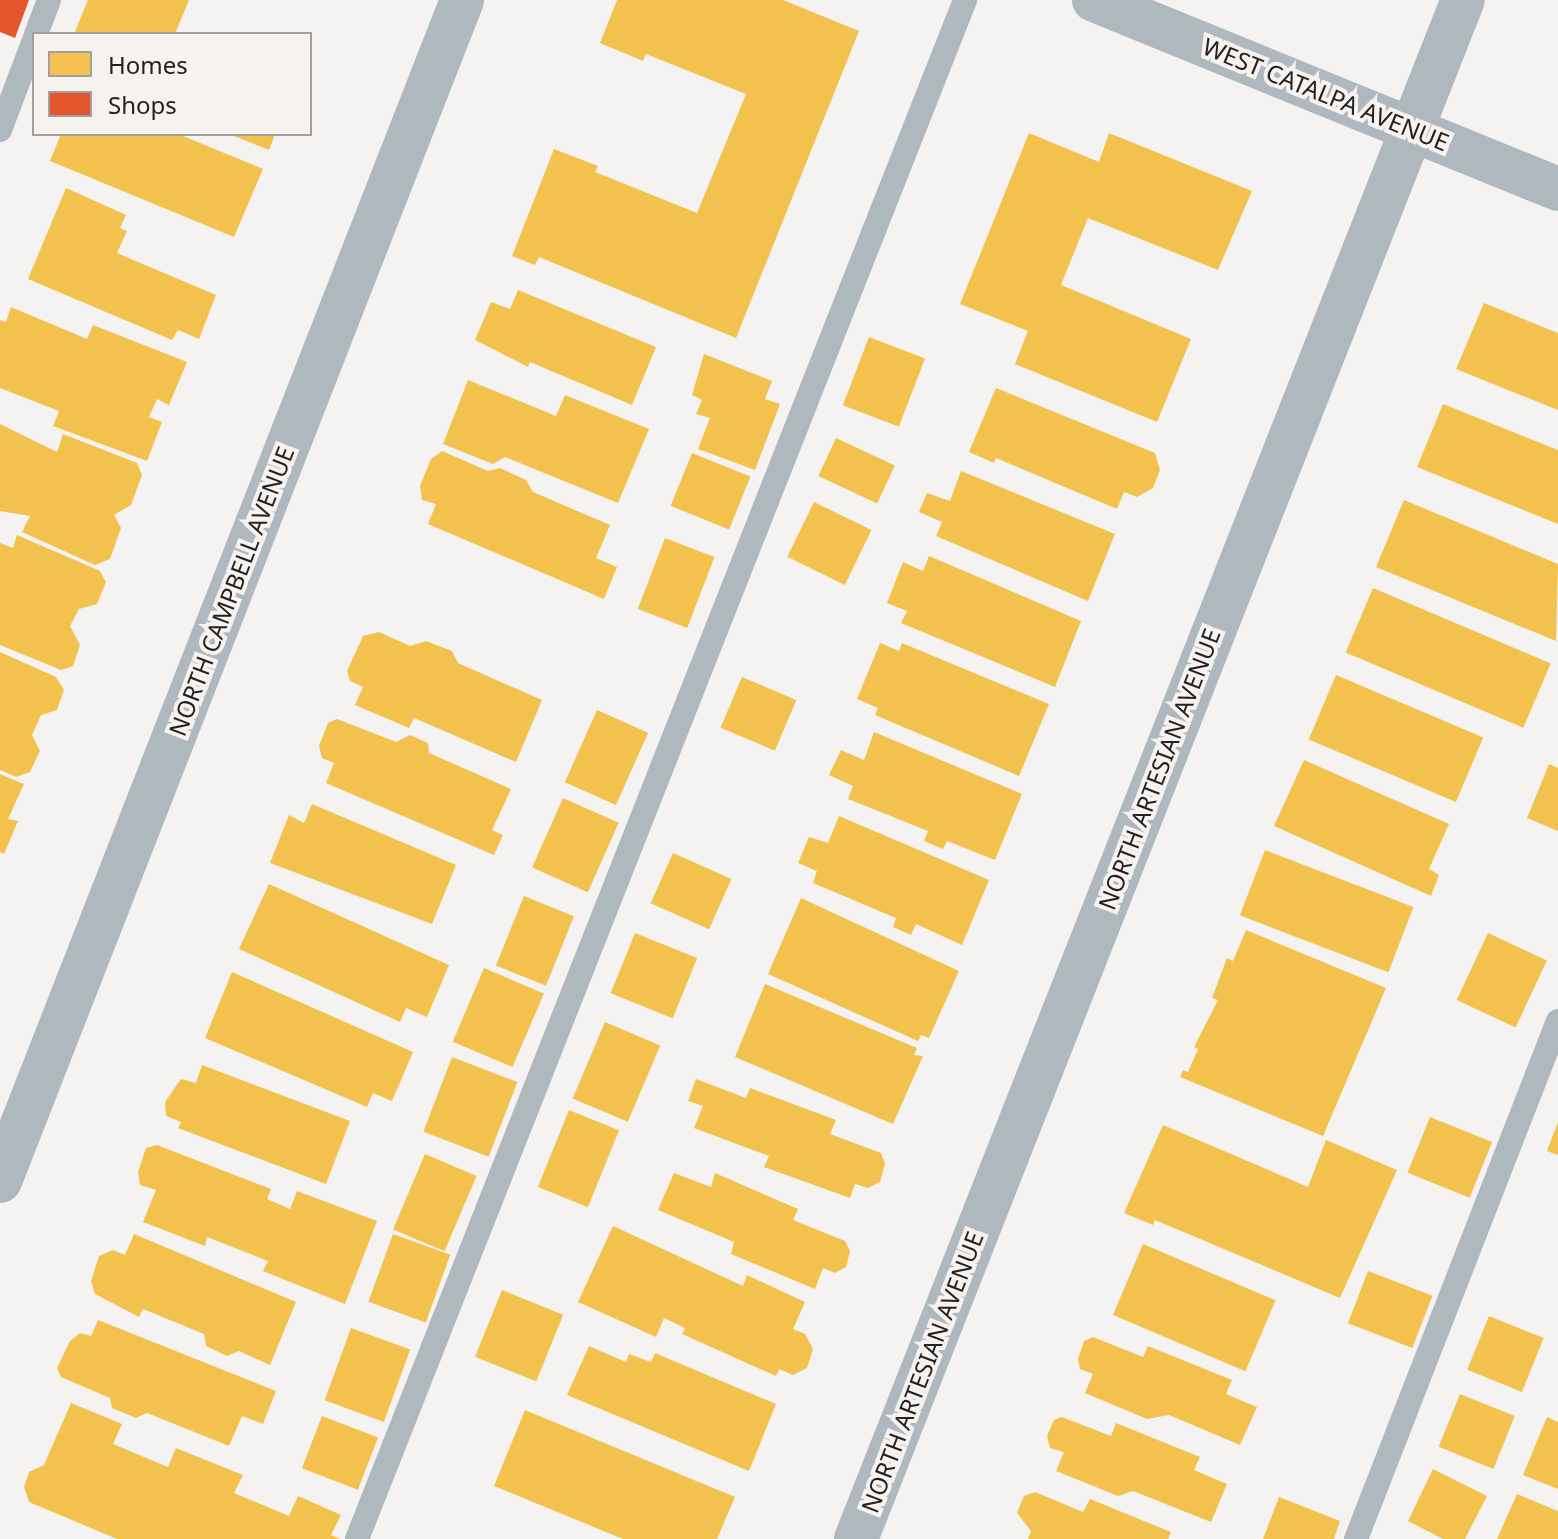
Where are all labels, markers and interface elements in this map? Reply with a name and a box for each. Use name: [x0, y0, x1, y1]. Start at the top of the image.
street label: WEST CATALPA AVENUE: [1199, 31, 1453, 157]
legend: [32, 32, 312, 136]
text: Homes: [108, 48, 188, 81]
text: Shops: [108, 88, 177, 121]
street label: NORTH CAMPBELL AVENUE: [162, 442, 300, 740]
street label: NORTH ARTESIAN AVENUE: [1092, 624, 1226, 914]
street label: NORTH ARTESIAN AVENUE: [855, 1227, 989, 1517]

